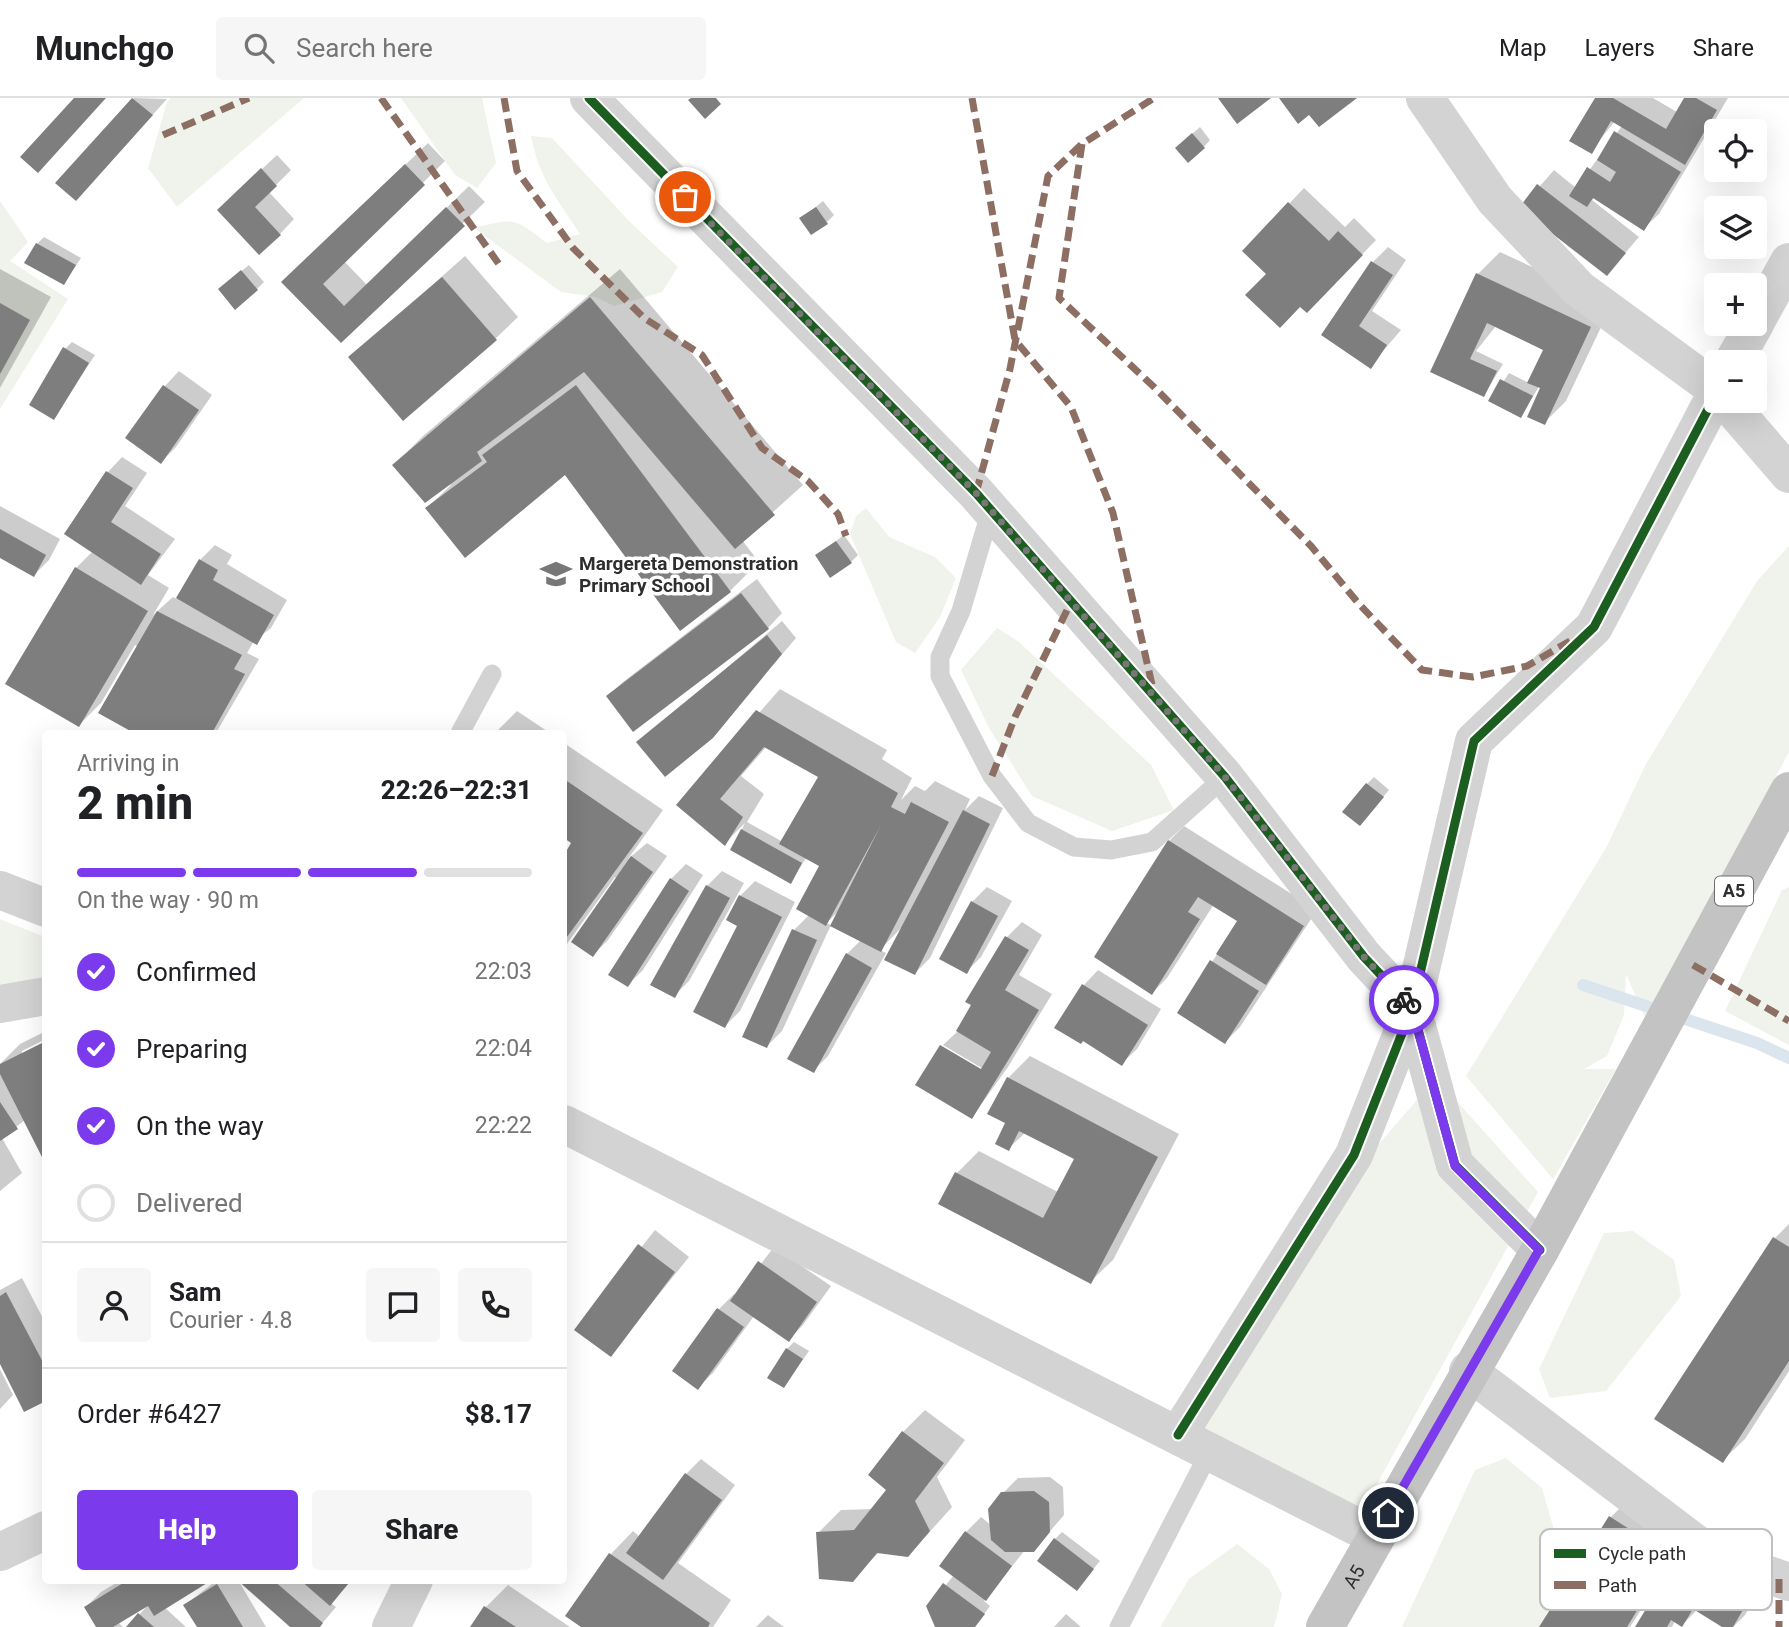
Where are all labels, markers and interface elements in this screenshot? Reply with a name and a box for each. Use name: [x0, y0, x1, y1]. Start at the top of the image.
search box: [216, 17, 706, 80]
text: Munchgo: [35, 29, 174, 68]
icon: search: [240, 29, 278, 67]
text: Search here: [296, 33, 433, 63]
text: Map: [1499, 34, 1547, 62]
text: Layers: [1585, 34, 1655, 62]
text: Share: [1693, 34, 1754, 62]
map controls: [1704, 119, 1767, 413]
button: locate: [1704, 119, 1767, 182]
pin: [655, 167, 715, 227]
icon: bag: [666, 178, 704, 216]
button: layers: [1704, 196, 1767, 259]
button: +: [1704, 273, 1767, 336]
button: −: [1704, 350, 1767, 413]
place label: Margereta Demonstration Primary School: [579, 552, 798, 597]
school or university icon: Margereta Demonstration Primary School: [539, 557, 573, 591]
text: Arriving in: [77, 750, 180, 777]
text: 22:26–22:31: [381, 775, 532, 805]
text: 2 min: [77, 776, 193, 830]
road number: A5: [1715, 876, 1753, 906]
text: On the way · 90 m: [77, 887, 259, 914]
icon: check: [77, 953, 115, 991]
text: Confirmed: [136, 957, 257, 987]
text: 22:03: [475, 958, 532, 985]
courier: [1369, 965, 1439, 1035]
icon: bike: [1385, 981, 1423, 1019]
icon: check: [77, 1030, 115, 1068]
text: Preparing: [136, 1034, 248, 1064]
text: 22:04: [475, 1035, 532, 1062]
icon: check: [77, 1107, 115, 1145]
text: On the way: [136, 1111, 264, 1141]
text: 22:22: [475, 1112, 532, 1139]
text: Delivered: [136, 1188, 243, 1218]
button: person: [77, 1268, 151, 1342]
button: chat: [366, 1268, 440, 1342]
button: phone: [458, 1268, 532, 1342]
text: Sam: [169, 1277, 221, 1307]
text: Courier · 4.8: [169, 1307, 292, 1334]
text: Order #6427: [77, 1399, 222, 1429]
text: $8.17: [465, 1399, 532, 1429]
pin: [1358, 1483, 1418, 1543]
button: Help: [77, 1490, 298, 1570]
button: Share: [312, 1490, 532, 1570]
icon: home: [1369, 1494, 1407, 1532]
legend: [1540, 1529, 1772, 1610]
text: Cycle path: [1598, 1542, 1686, 1565]
street label: A5: [1338, 1561, 1370, 1593]
text: Path: [1598, 1574, 1637, 1597]

